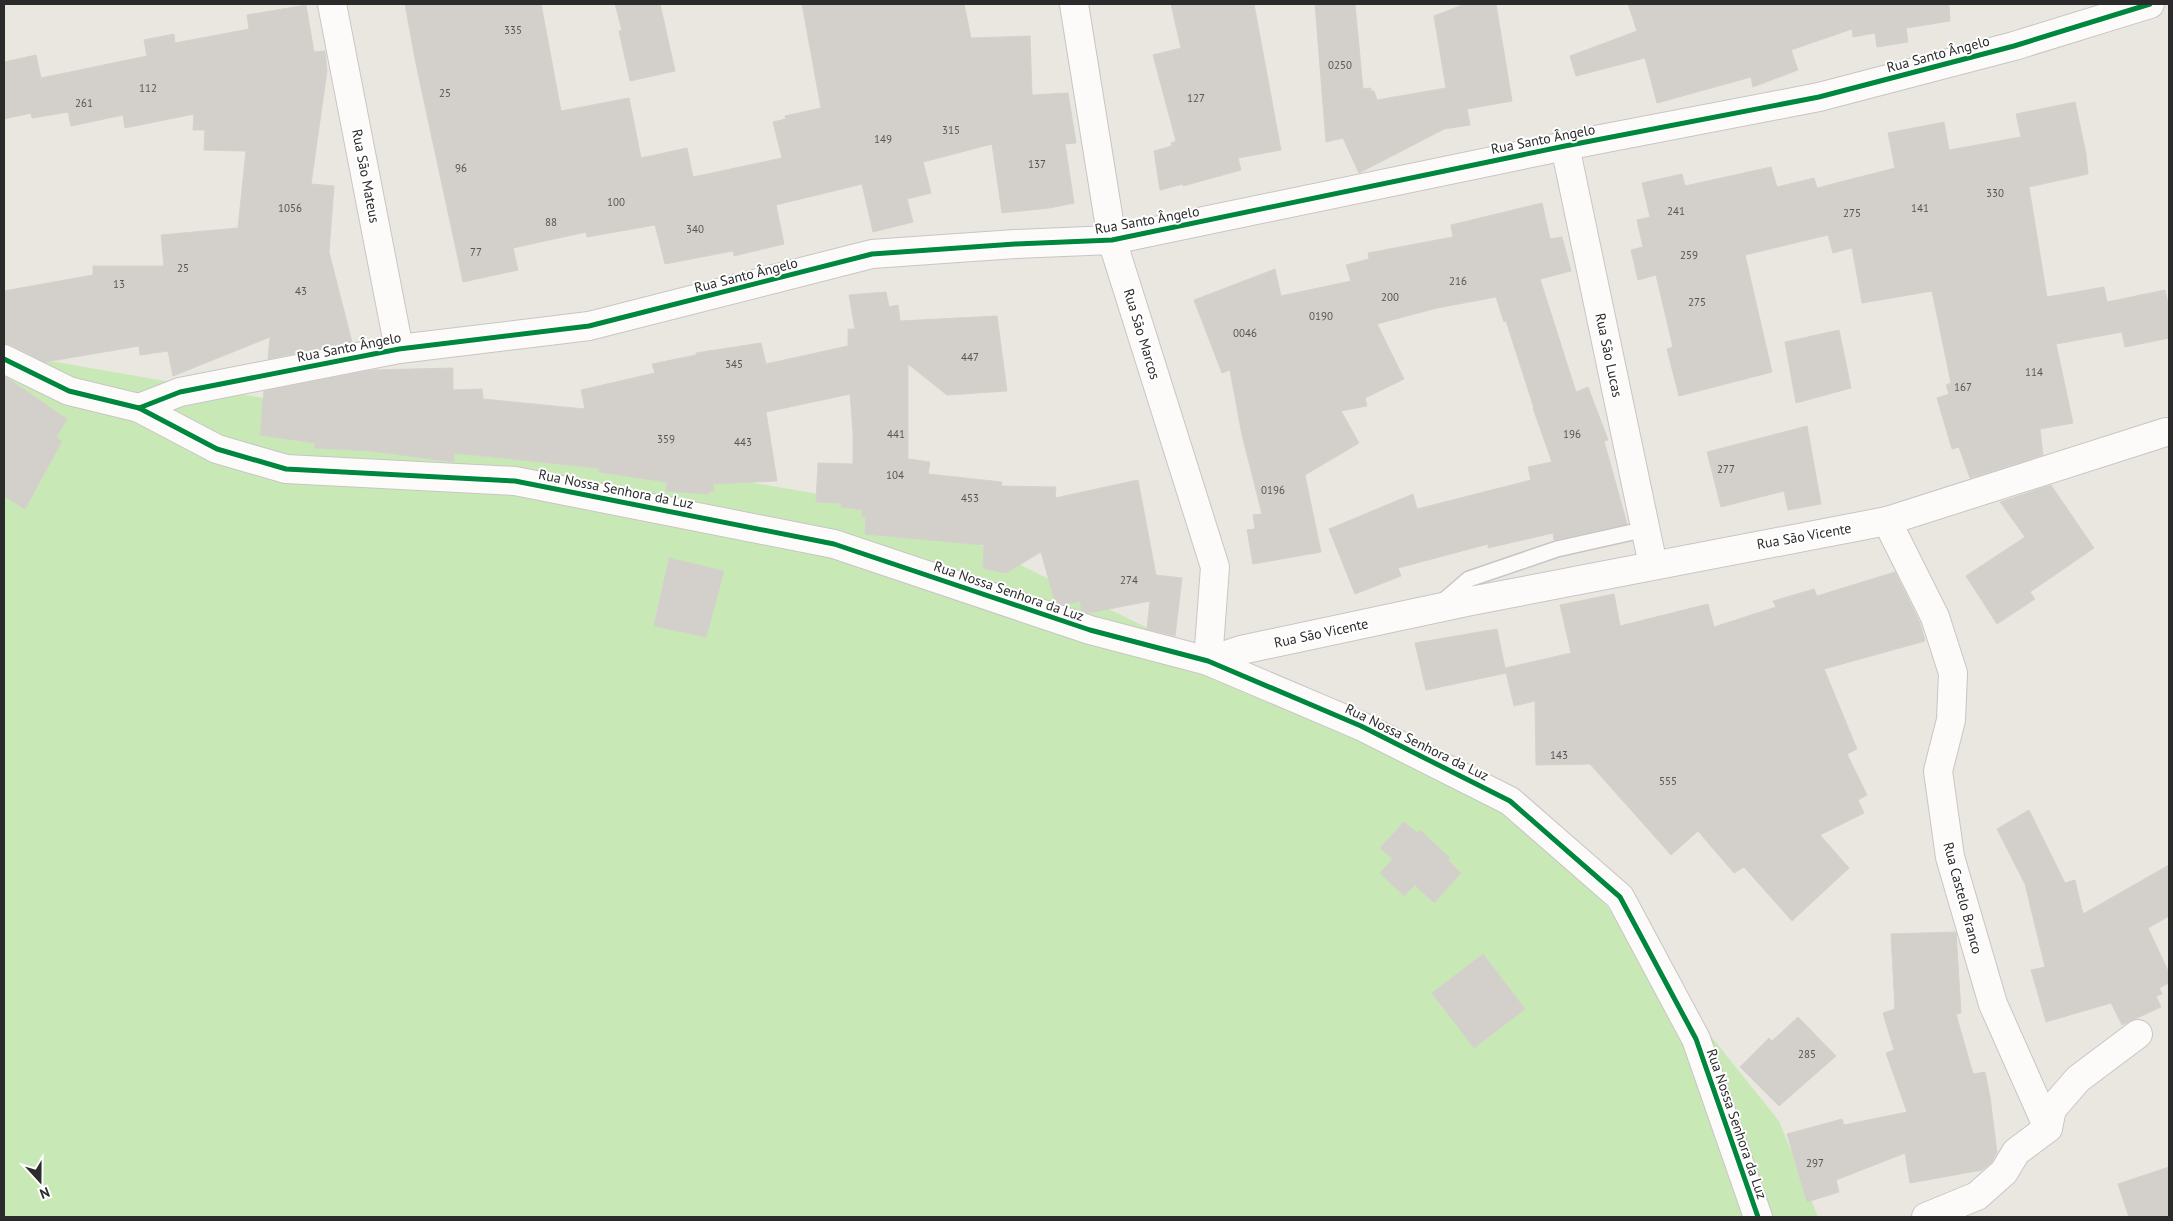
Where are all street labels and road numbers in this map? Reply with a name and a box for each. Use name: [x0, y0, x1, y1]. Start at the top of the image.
street label: Rua Santo Ângelo: [1885, 32, 1991, 76]
street label: Rua Santo Ângelo: [1489, 120, 1597, 158]
street label: Rua São Mateus: [348, 128, 384, 225]
street label: Rua Santo Ângelo: [1093, 202, 1201, 238]
street label: Rua Santo Ângelo: [692, 253, 800, 297]
street label: Rua São Marcos: [1120, 286, 1164, 382]
street label: Rua São Lucas: [1591, 311, 1627, 399]
street label: Rua Santo Ângelo: [295, 328, 403, 366]
street label: Rua Nossa Senhora da Luz: [537, 465, 695, 513]
street label: Rua São Vicente: [1755, 519, 1853, 553]
street label: Rua Nossa Senhora da Luz: [932, 557, 1086, 625]
street label: Rua São Vicente: [1272, 614, 1370, 652]
street label: Rua Nossa Senhora da Luz: [1342, 699, 1492, 785]
street label: Rua Castelo Branco: [1939, 840, 1987, 956]
street label: Rua Nossa Senhora da Luz: [1703, 1047, 1771, 1201]

